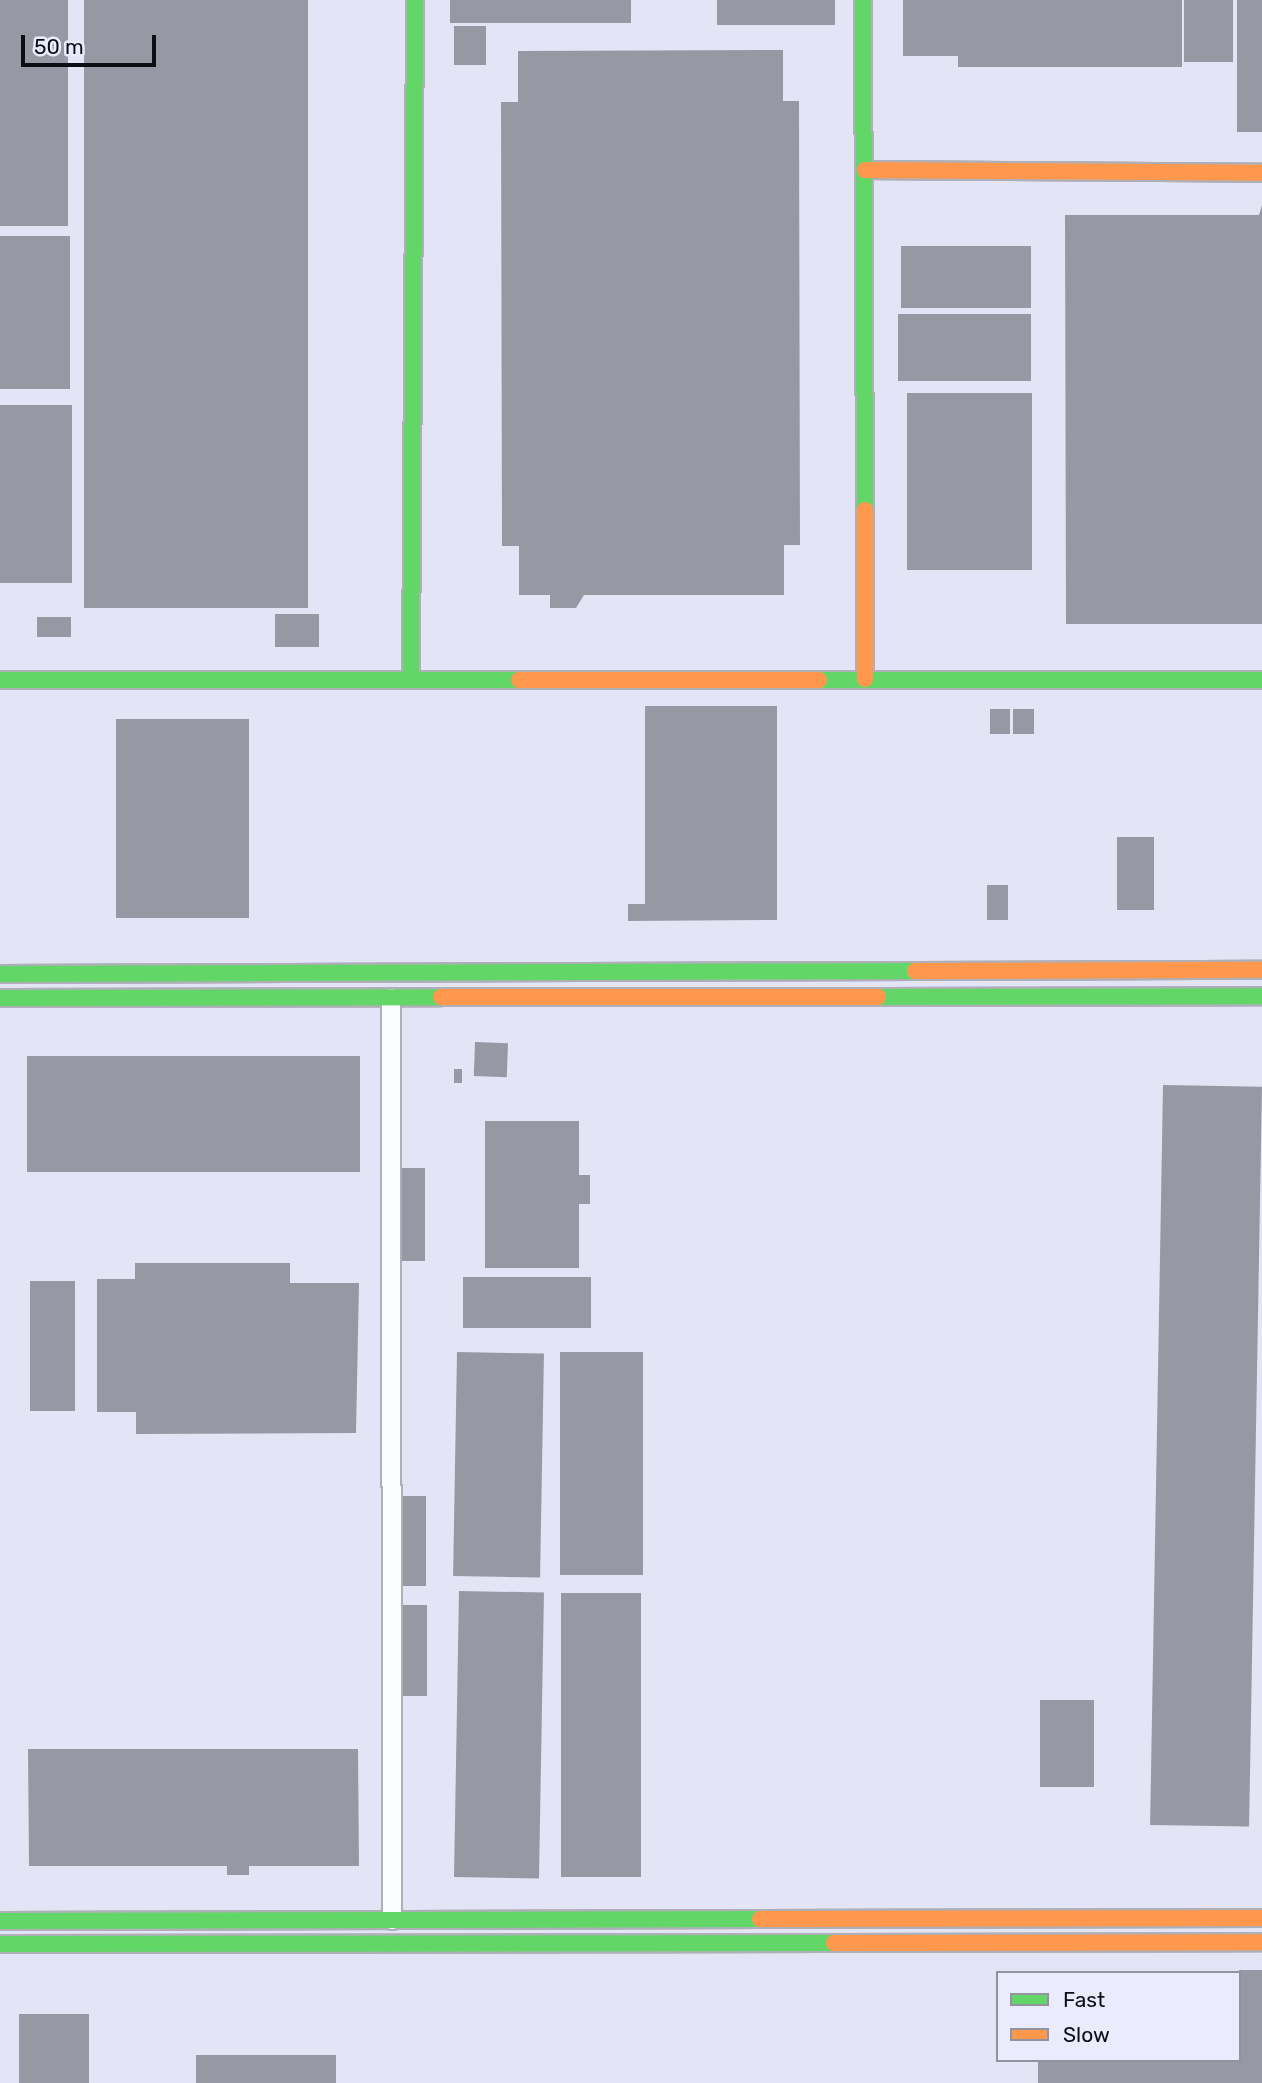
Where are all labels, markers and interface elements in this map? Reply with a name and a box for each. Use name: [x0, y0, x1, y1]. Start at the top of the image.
scale bar: [24, 21, 159, 65]
text: 50 m: [34, 34, 84, 59]
legend: [996, 1971, 1241, 2062]
text: Fast: [1063, 1987, 1105, 2012]
text: Slow: [1063, 2022, 1110, 2047]

